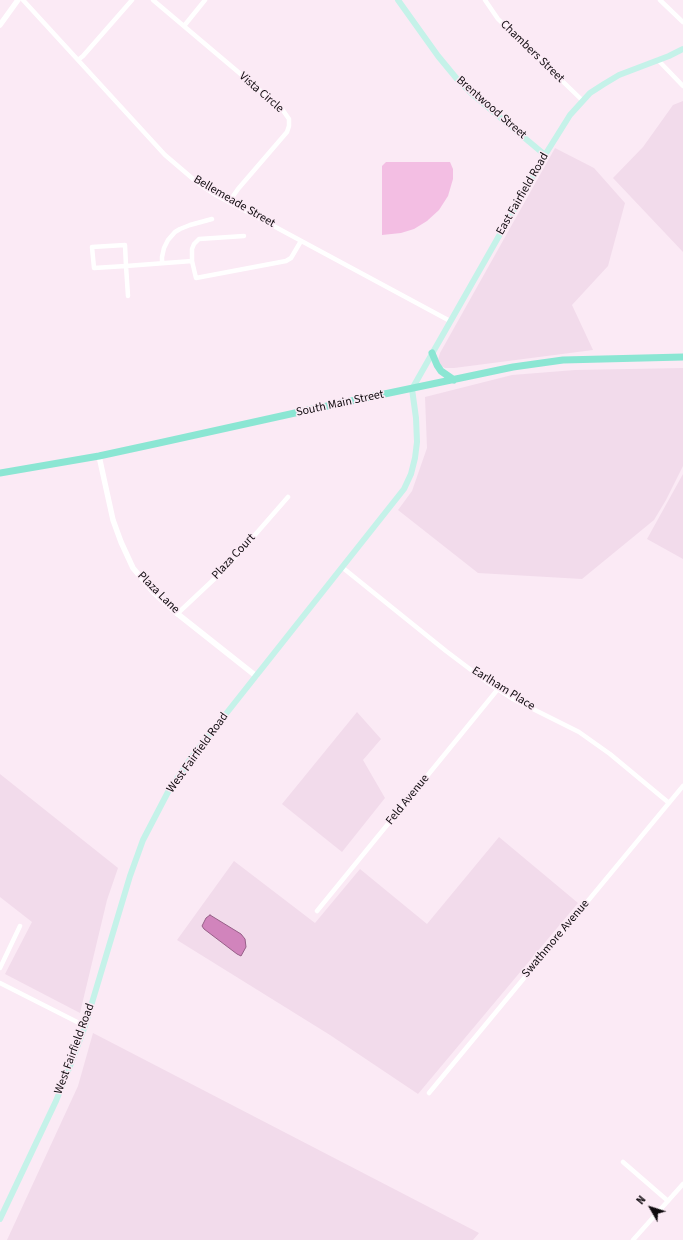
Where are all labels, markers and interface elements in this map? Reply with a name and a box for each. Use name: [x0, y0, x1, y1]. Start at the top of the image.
street label: Chambers Street: [497, 18, 567, 86]
street label: Vista Circle: [236, 70, 286, 116]
street label: Brentwood Street: [453, 74, 529, 142]
street label: East Fairfield Road: [494, 150, 552, 238]
street label: Bellemeade Street: [191, 173, 277, 231]
street label: South Main Street: [295, 388, 385, 420]
street label: Plaza Court: [209, 531, 259, 583]
street label: Plaza Lane: [134, 569, 182, 617]
street label: Earlham Place: [469, 664, 537, 714]
street label: West Fairfield Road: [164, 710, 232, 796]
street label: Feld Avenue: [383, 772, 433, 828]
street label: Swathmore Avenue: [519, 897, 593, 981]
street label: West Fairfield Road: [52, 1002, 98, 1096]
north arrow: [631, 1188, 671, 1228]
text: N: [633, 1193, 649, 1208]

